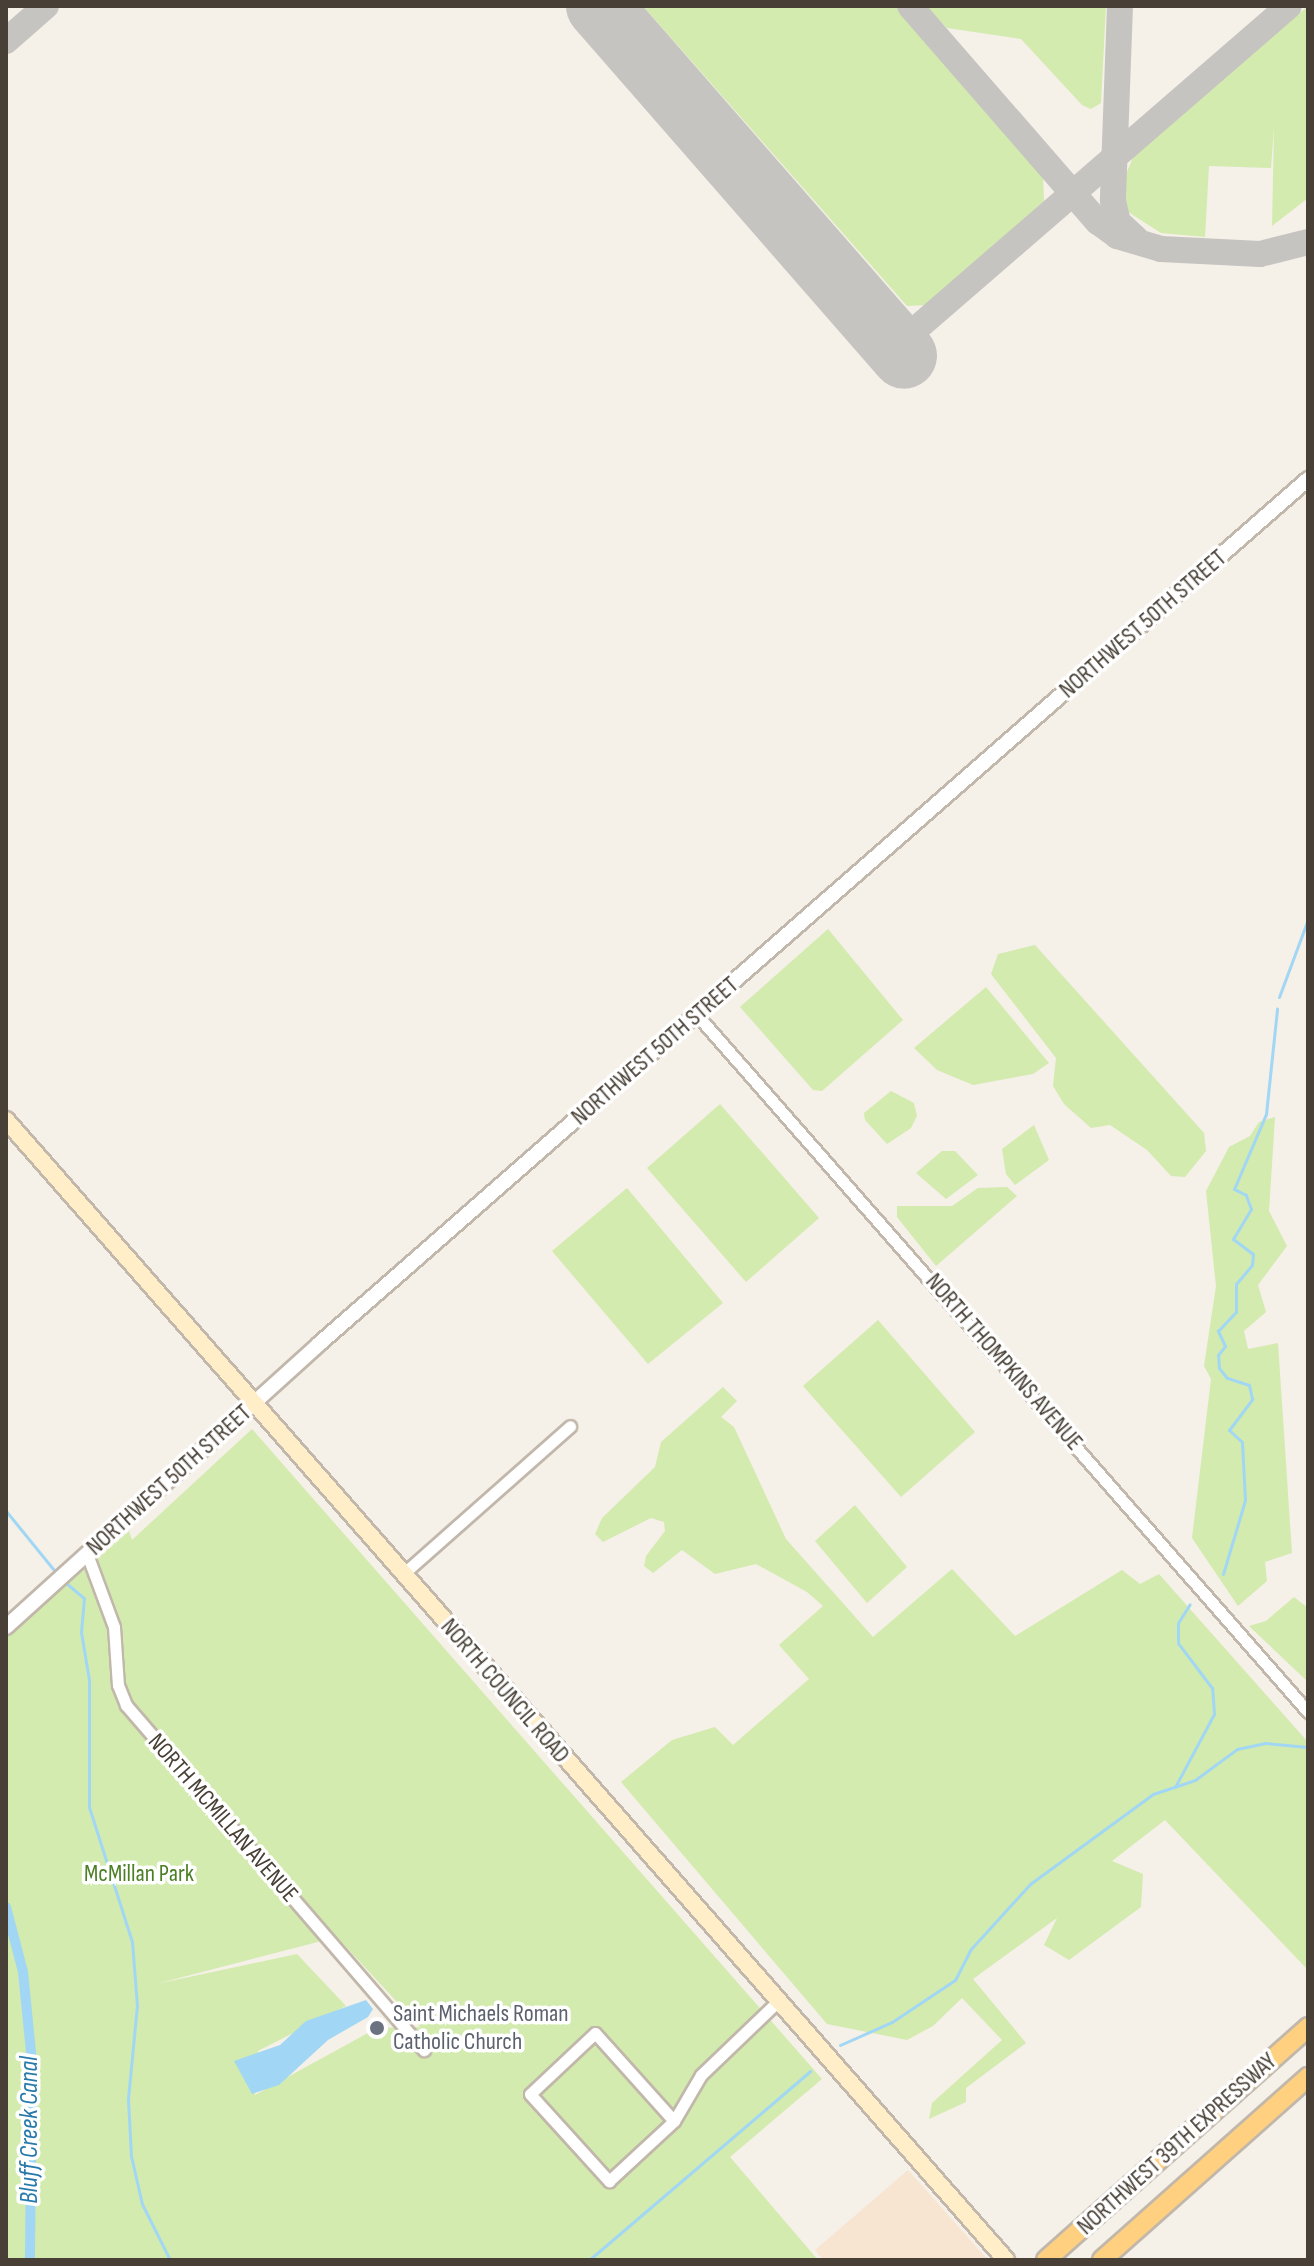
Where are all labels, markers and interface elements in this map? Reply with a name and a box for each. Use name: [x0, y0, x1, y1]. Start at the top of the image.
street label: NORTHWEST 50TH STREET: [1054, 544, 1232, 704]
street label: NORTHWEST 50TH STREET: [566, 971, 744, 1131]
street label: NORTH THOMPKINS AVENUE: [919, 1268, 1089, 1456]
street label: NORTHWEST 50TH STREET: [81, 1398, 257, 1562]
street label: NORTH COUNCIL ROAD: [434, 1613, 576, 1769]
street label: NORTH MCMILLAN AVENUE: [142, 1728, 304, 1908]
park label: McMillan Park: [84, 1860, 194, 1888]
place label: Saint Michaels Roman Catholic Church: [393, 2000, 569, 2056]
marker: Saint Michaels Roman Catholic Church: [368, 2019, 386, 2037]
street label: NORTHWEST 39TH EXPRESSWAY: [1072, 2047, 1282, 2241]
water label: Bluff Creek Canal: [14, 2056, 46, 2204]

